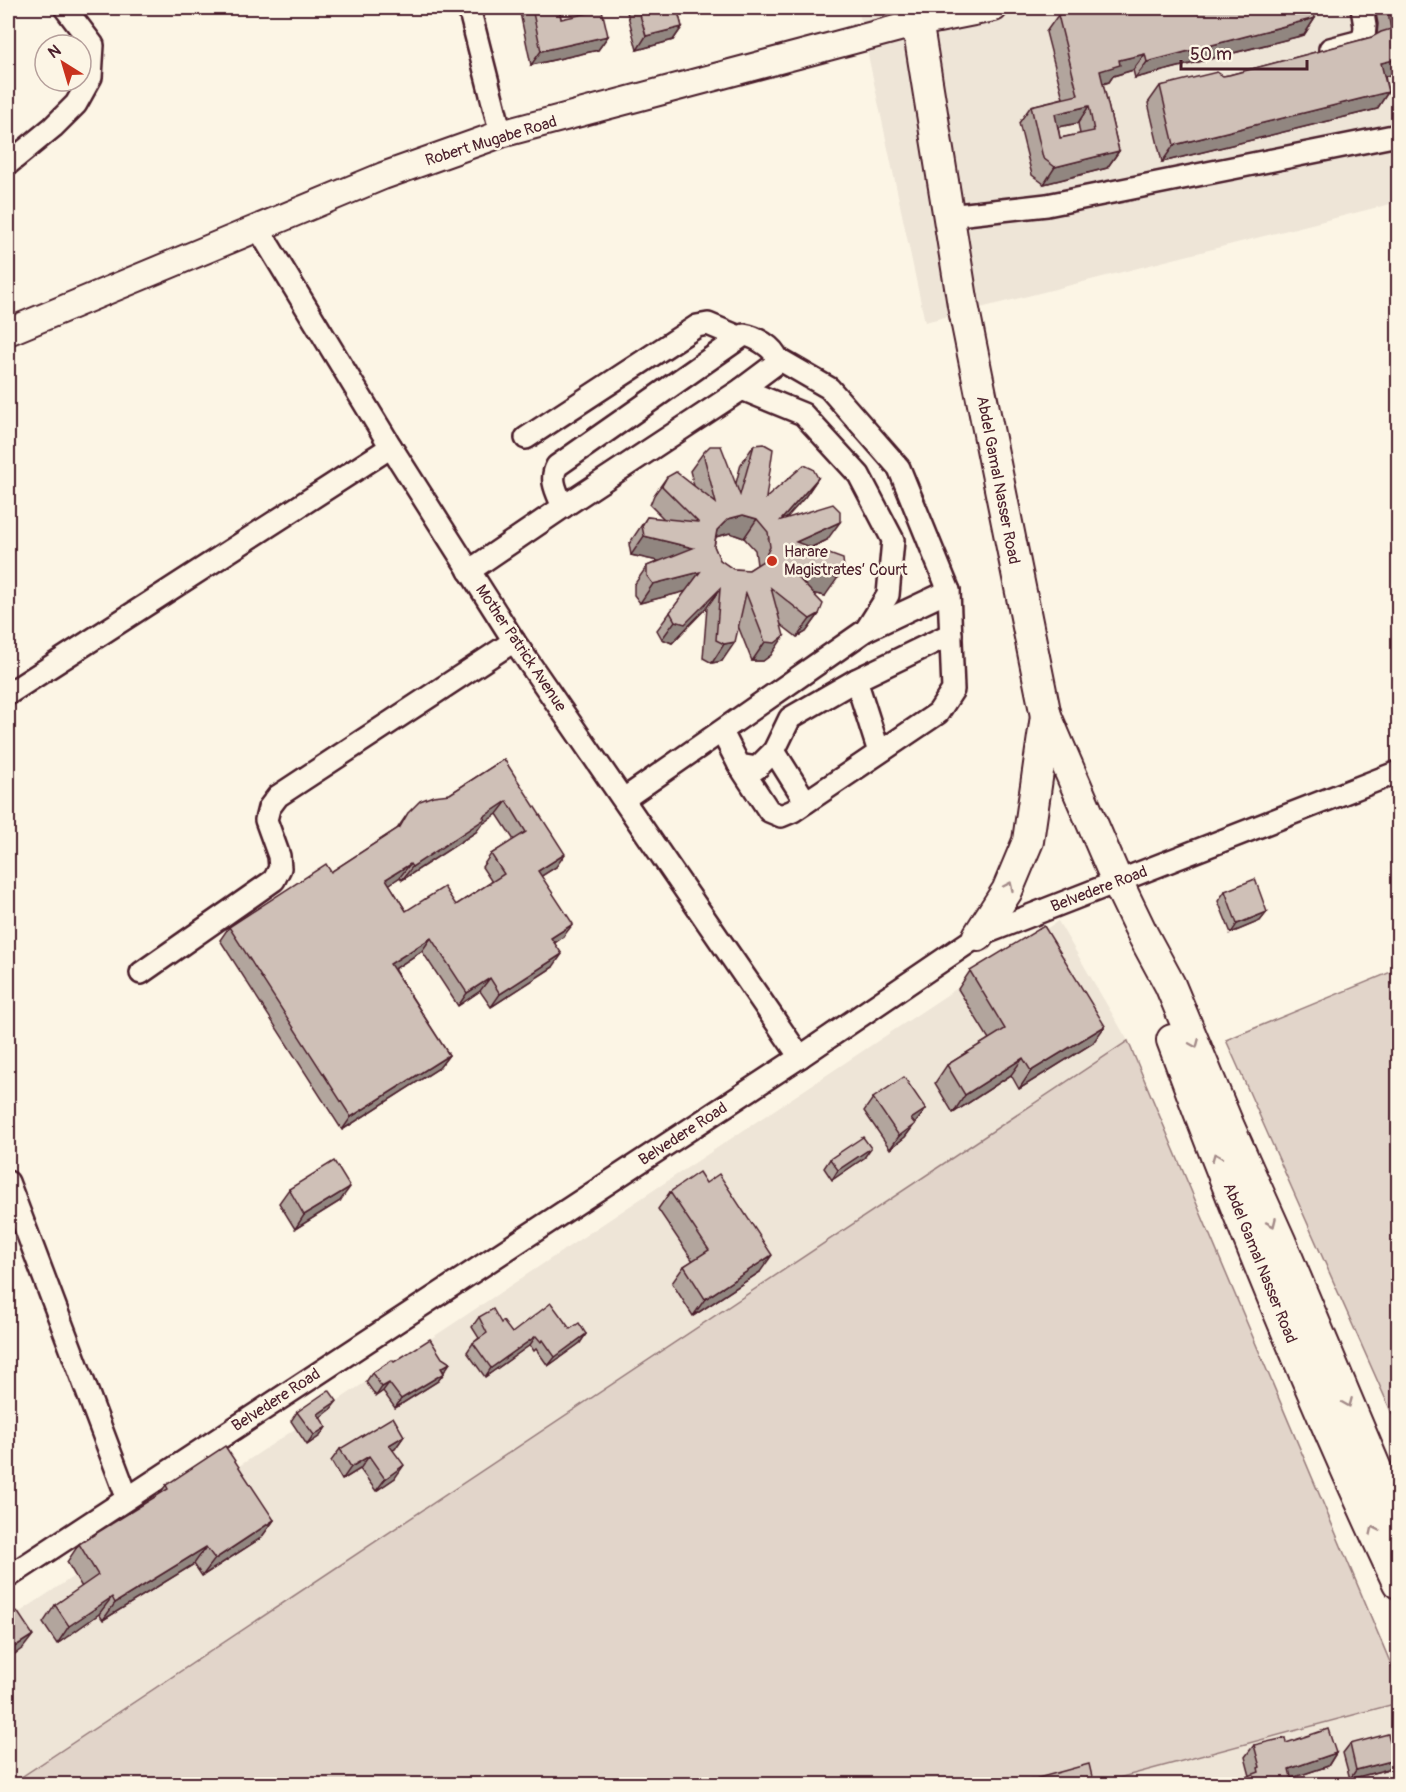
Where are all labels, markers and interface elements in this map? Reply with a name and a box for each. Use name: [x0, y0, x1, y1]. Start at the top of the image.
north arrow: [33, 33, 93, 93]
scale bar: [1181, 33, 1307, 71]
text: N: [44, 40, 65, 63]
text: 50 m: [1190, 43, 1232, 66]
street label: Robert Mugabe Road: [423, 111, 559, 171]
street label: Abdel Gamal Nasser Road: [972, 394, 1024, 566]
place label: Harare Magistrates’ Court: [784, 542, 908, 580]
marker: Harare Magistrates’ Court: [765, 554, 779, 568]
street label: Mother Patrick Avenue: [471, 581, 571, 715]
street label: Belvedere Road: [1048, 861, 1150, 917]
one-way arrow: [1001, 882, 1013, 893]
one-way arrow: [1188, 1038, 1200, 1049]
street label: Belvedere Road: [635, 1098, 731, 1170]
one-way arrow: [1211, 1152, 1223, 1163]
street label: Abdel Gamal Nasser Road: [1219, 1180, 1301, 1346]
one-way arrow: [1265, 1217, 1277, 1228]
street label: Belvedere Road: [228, 1364, 324, 1436]
one-way arrow: [1341, 1397, 1353, 1408]
one-way arrow: [1369, 1525, 1381, 1536]

